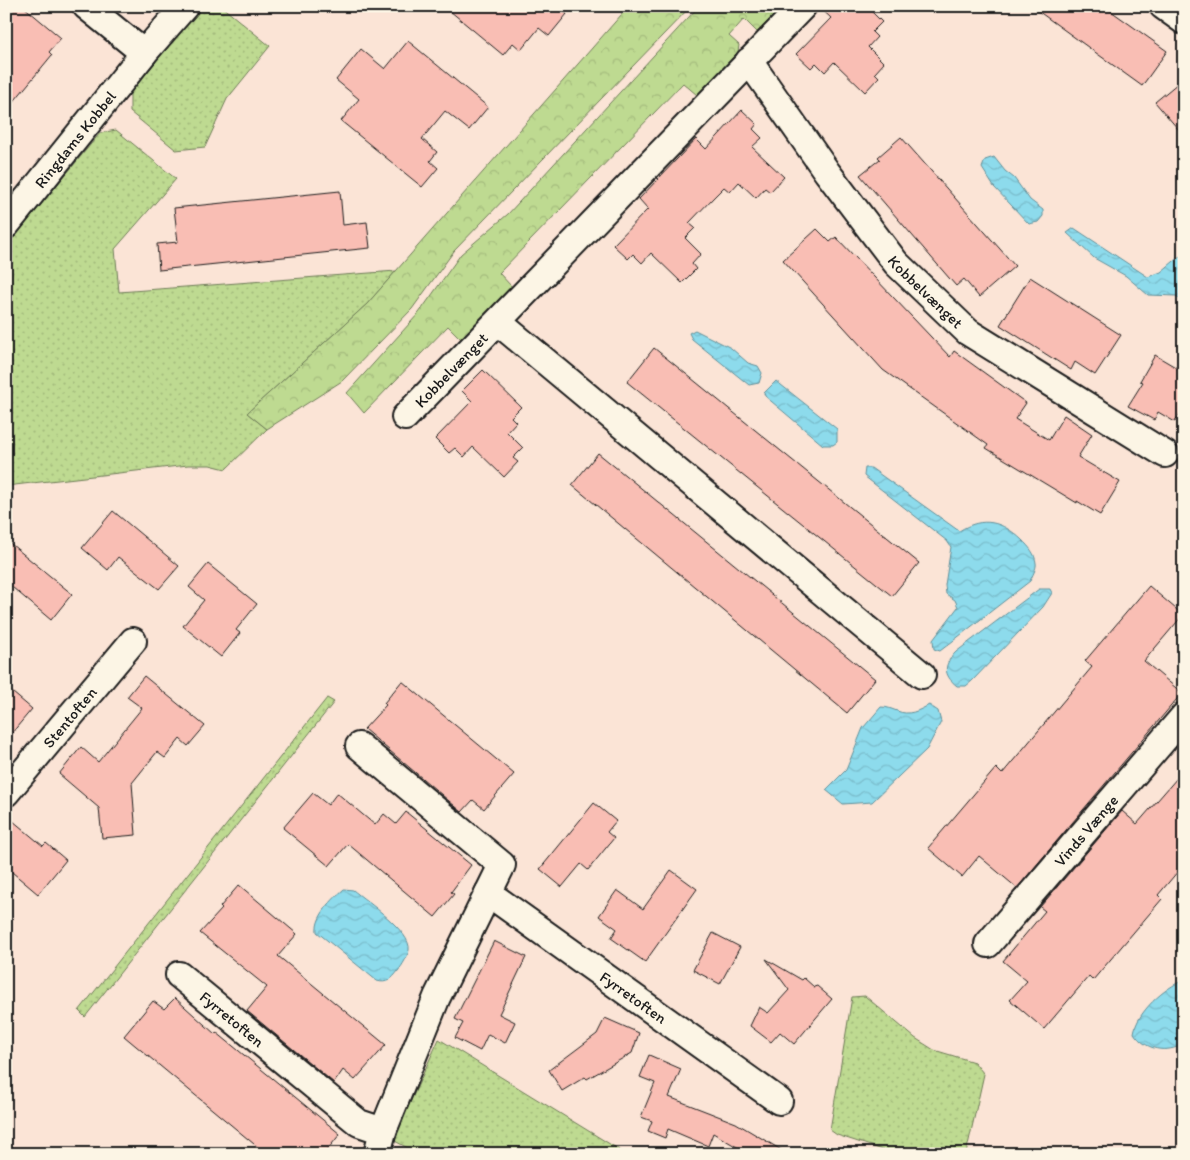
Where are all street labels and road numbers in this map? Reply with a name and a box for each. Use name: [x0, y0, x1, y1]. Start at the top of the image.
street label: Ringdams Kobbel: [30, 86, 120, 192]
street label: Kobbelvænget: [884, 251, 967, 332]
street label: Kobbelvænget: [410, 328, 492, 411]
street label: Stentoften: [38, 683, 100, 751]
street label: Vinds Vænge: [1050, 791, 1122, 870]
street label: Fyrretoften: [597, 967, 671, 1028]
street label: Fyrretoften: [196, 987, 269, 1051]

